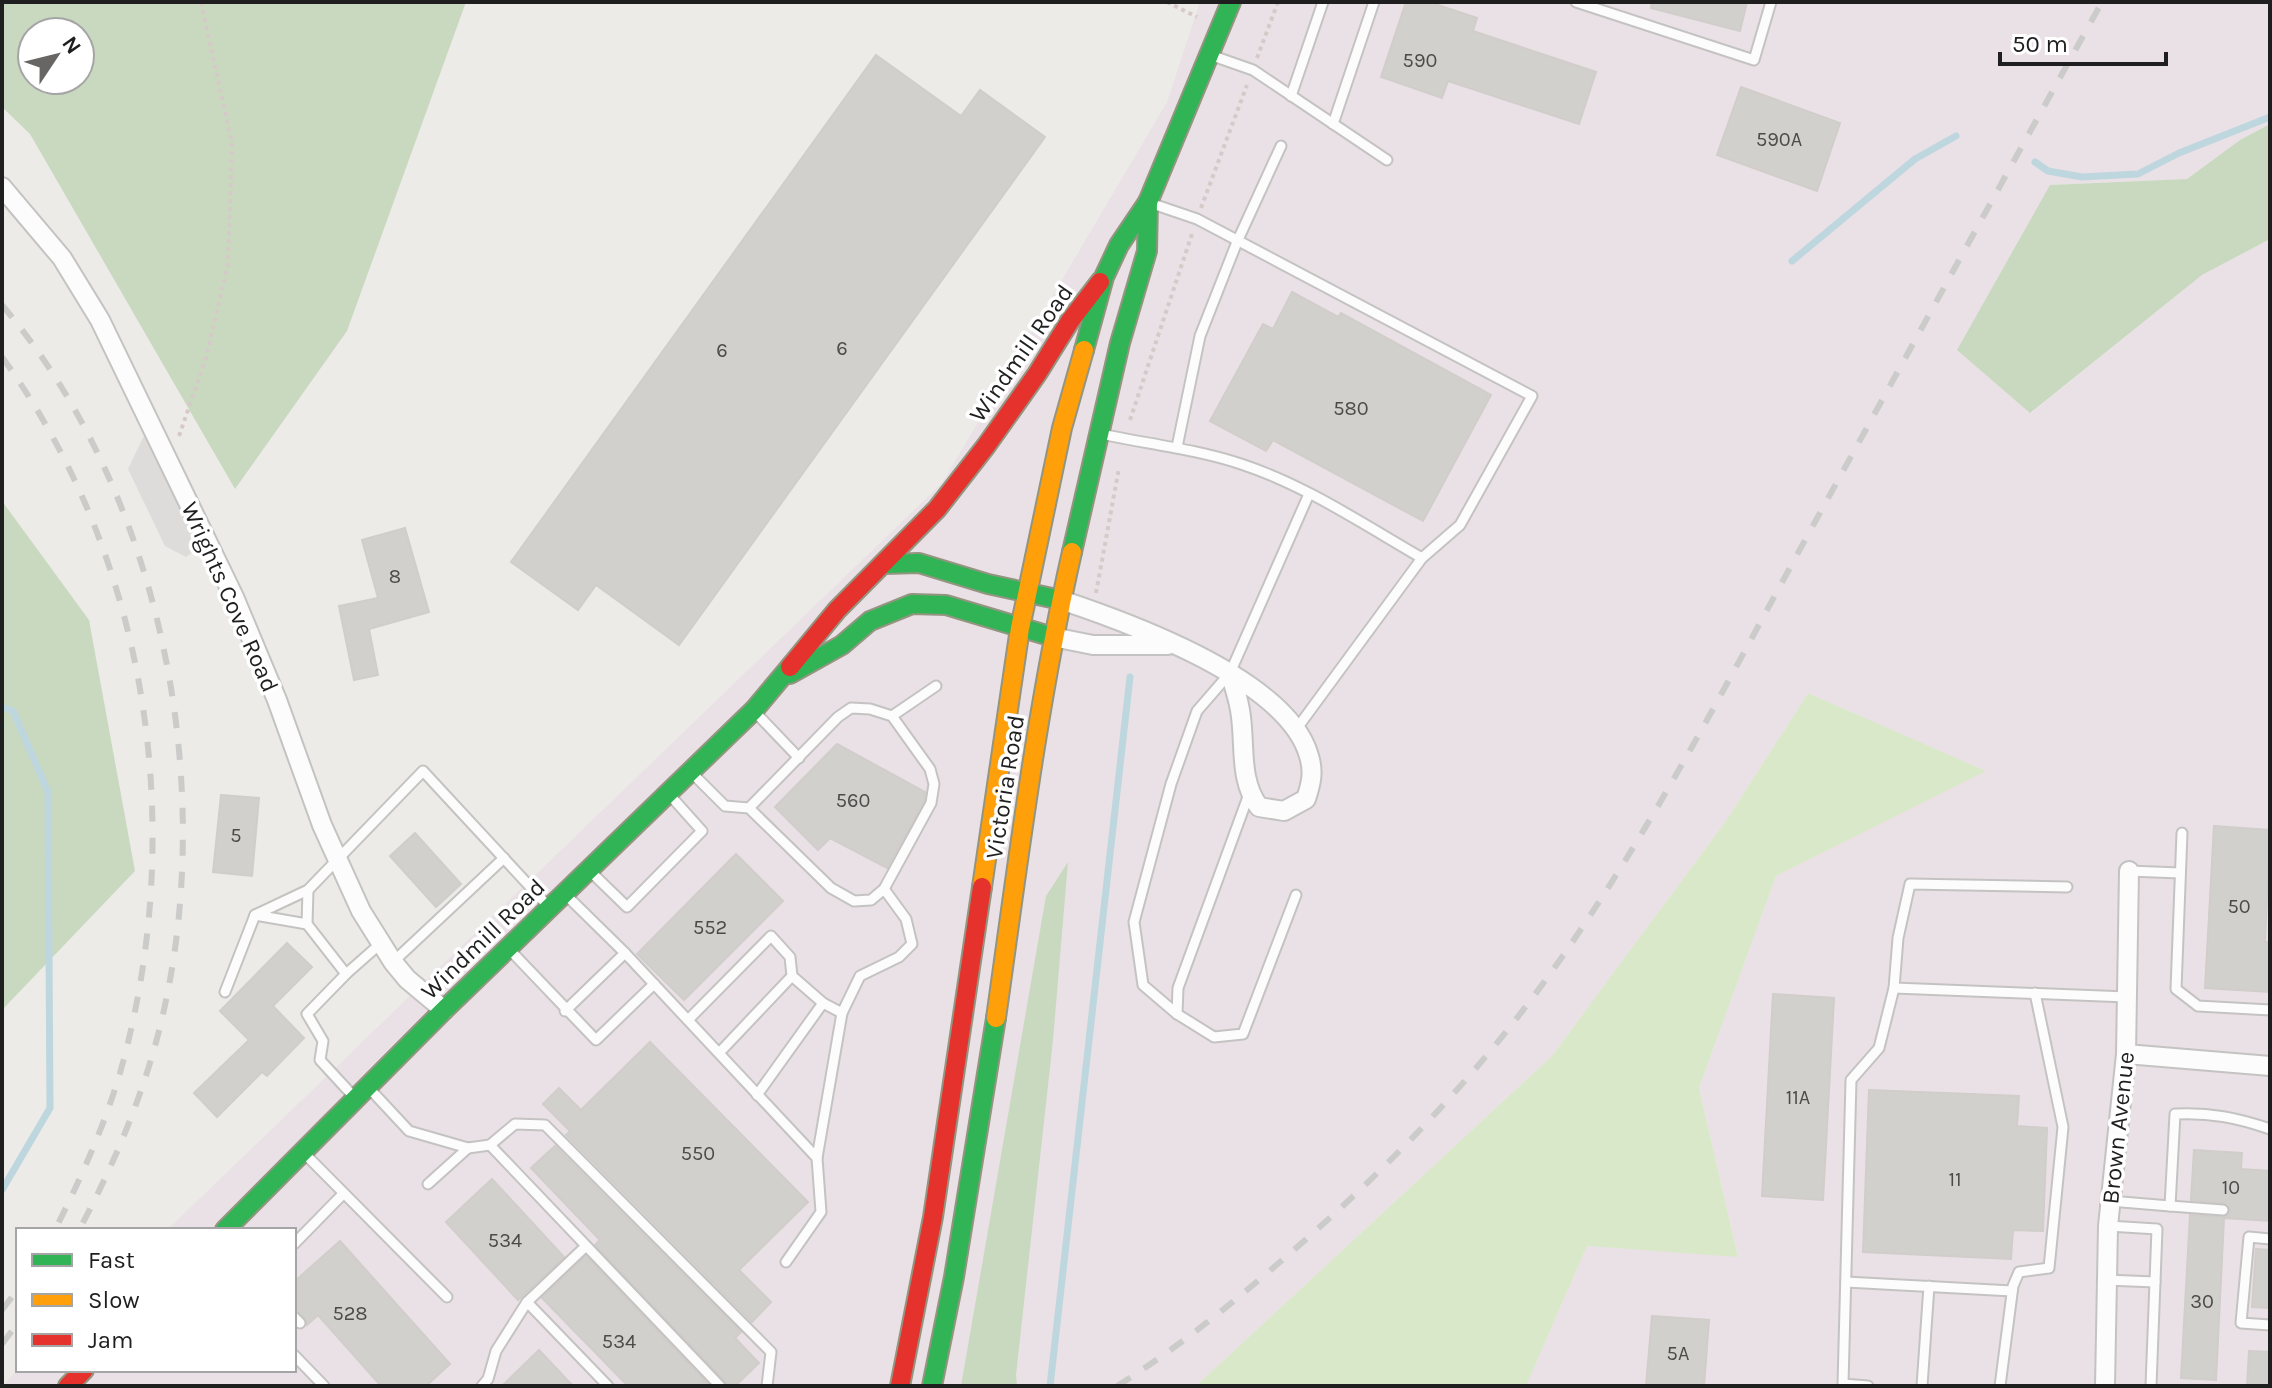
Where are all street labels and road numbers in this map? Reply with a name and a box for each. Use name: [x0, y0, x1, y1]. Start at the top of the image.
street label: Windmill Road: [963, 279, 1079, 427]
street label: Wrights Cove Road: [176, 498, 284, 696]
street label: Victoria Road: [980, 713, 1030, 861]
street label: Windmill Road: [415, 873, 551, 1005]
street label: Brown Avenue: [2096, 1050, 2140, 1206]

